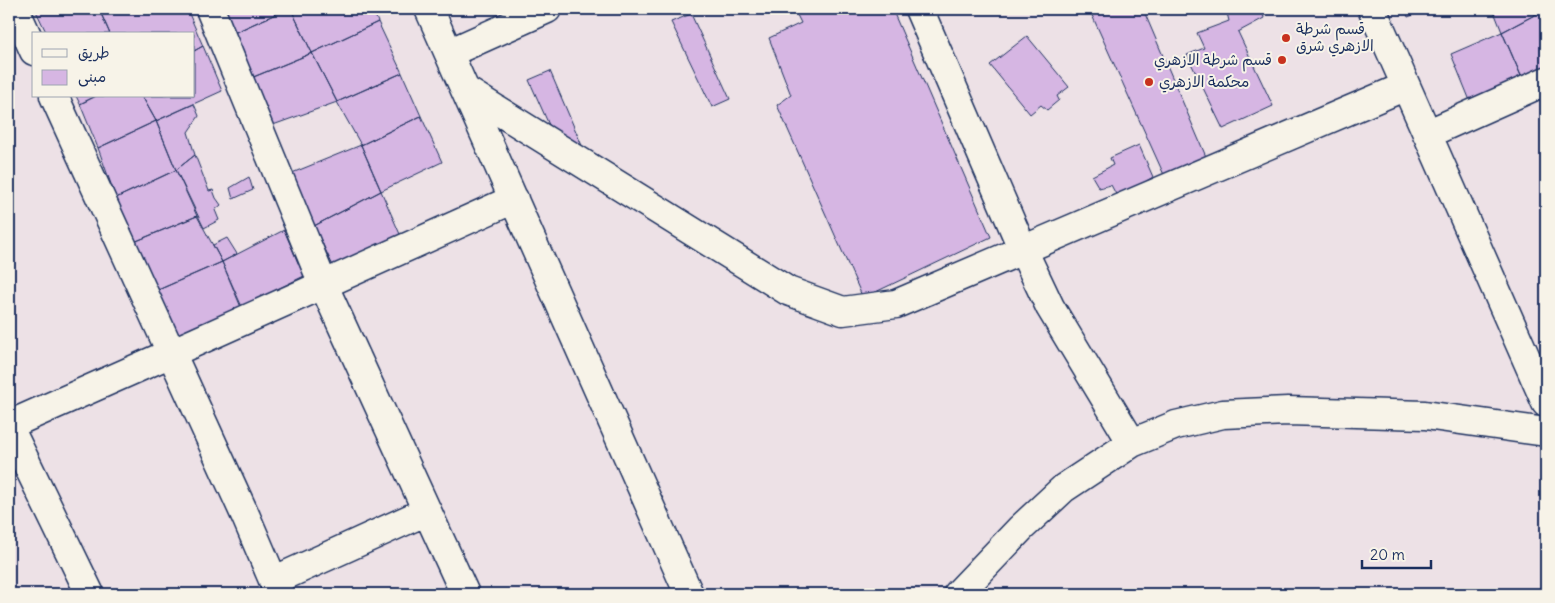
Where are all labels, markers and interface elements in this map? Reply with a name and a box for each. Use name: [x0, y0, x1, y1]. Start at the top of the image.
place label: قسم شرطة الازهري شرق: [1296, 19, 1374, 57]
legend: [32, 32, 195, 98]
marker: قسم شرطة الازهري شرق: [1280, 32, 1292, 44]
text: طريق: [78, 43, 110, 62]
place label: قسم شرطة الازهري: [1154, 50, 1272, 72]
marker: قسم شرطة الازهري: [1276, 54, 1288, 66]
text: مبنى: [78, 67, 106, 87]
place label: محكمة الازهري: [1159, 72, 1249, 93]
marker: محكمة الازهري: [1143, 76, 1155, 88]
scale bar: [1362, 538, 1431, 570]
text: 20 m: [1370, 545, 1405, 564]

